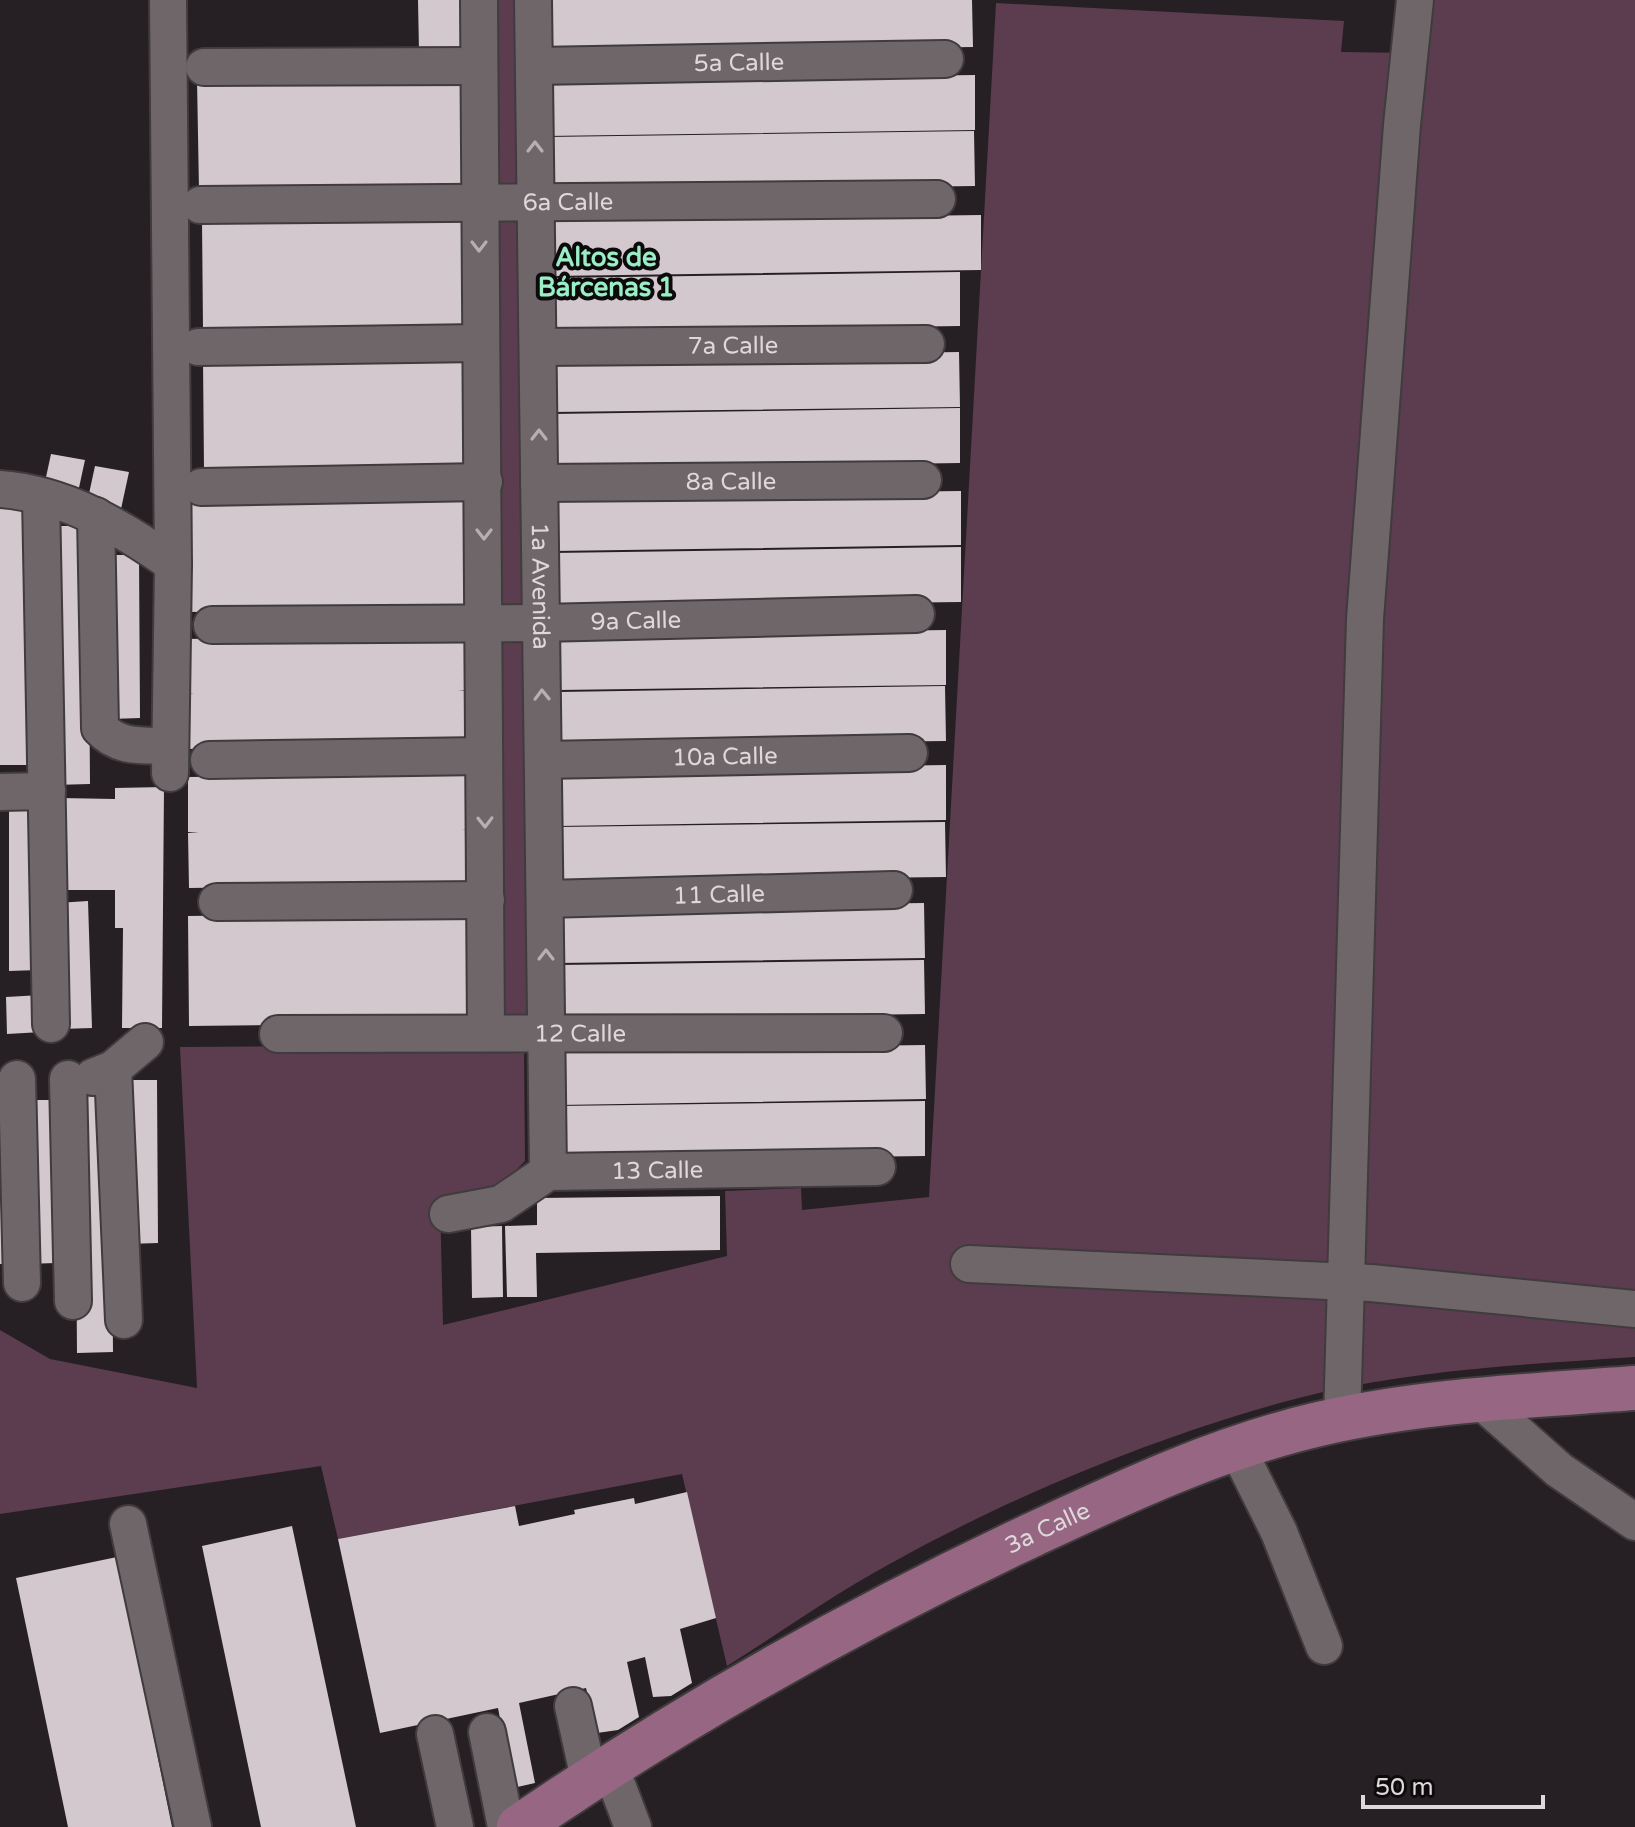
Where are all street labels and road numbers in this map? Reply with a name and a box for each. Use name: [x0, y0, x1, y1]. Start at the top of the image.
street label: 5a Calle: [693, 48, 785, 78]
street label: 6a Calle: [523, 188, 613, 217]
street label: 7a Calle: [688, 331, 778, 361]
street label: 8a Calle: [686, 467, 776, 497]
street label: 1a Avenida: [525, 522, 555, 650]
street label: 9a Calle: [590, 606, 682, 637]
street label: 10a Calle: [672, 742, 778, 773]
street label: 11 Calle: [673, 879, 765, 911]
street label: 12 Calle: [534, 1019, 626, 1049]
street label: 13 Calle: [611, 1156, 703, 1186]
street label: 3a Calle: [1000, 1496, 1095, 1561]

